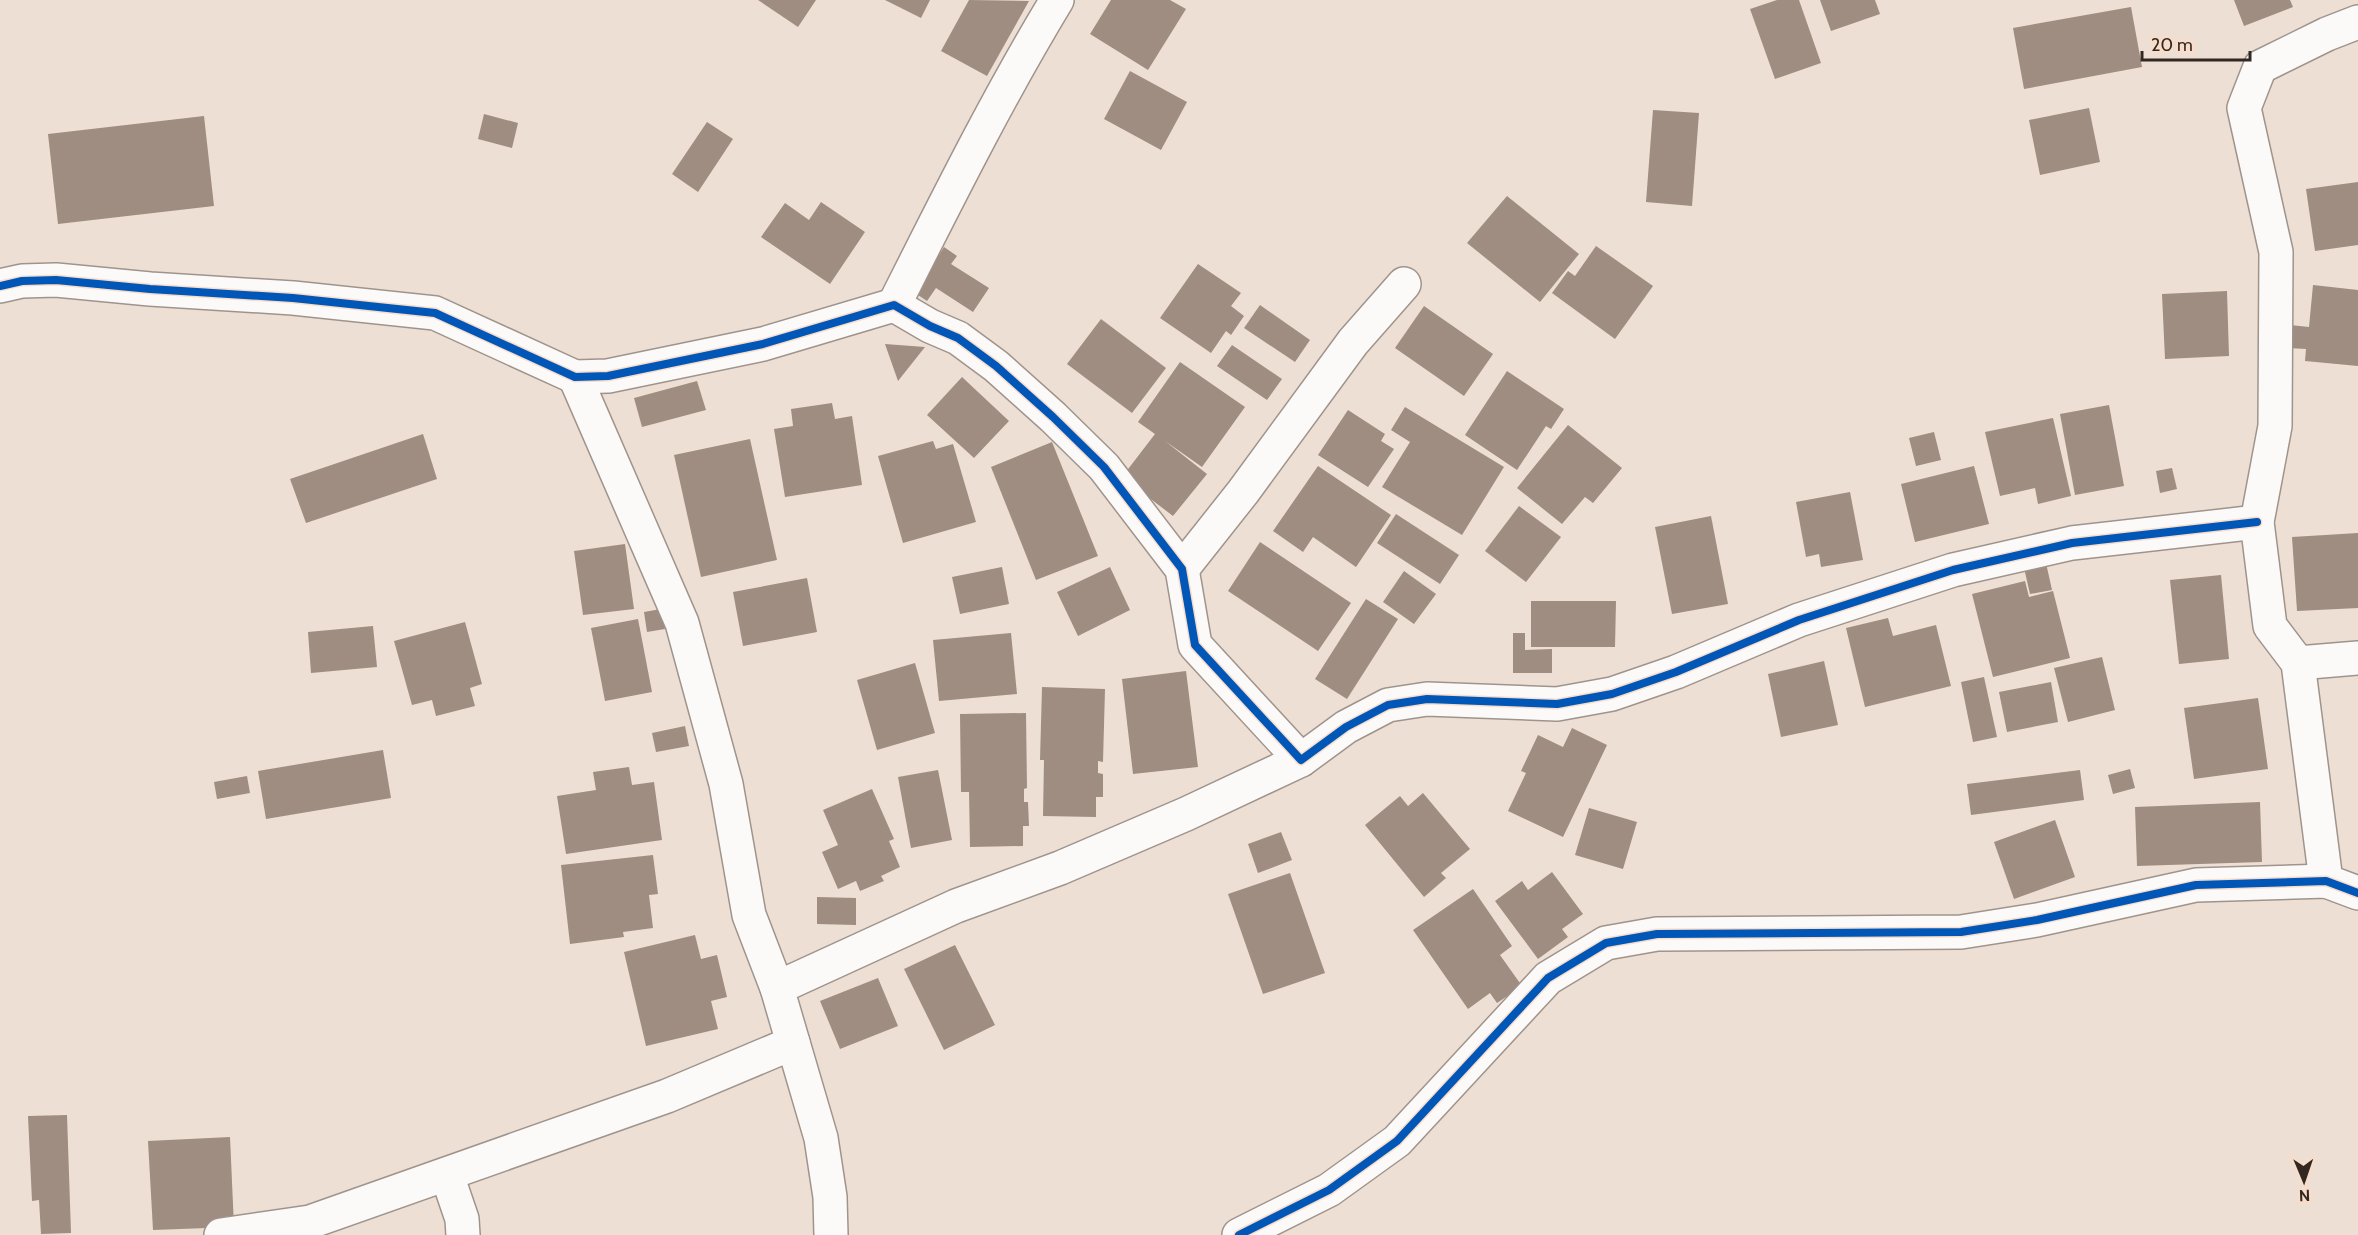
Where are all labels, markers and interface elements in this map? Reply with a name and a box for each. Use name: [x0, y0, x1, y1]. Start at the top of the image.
scale bar: [2142, 24, 2250, 62]
text: 20 m: [2151, 34, 2193, 56]
north arrow: [2274, 1151, 2334, 1211]
text: N: [2299, 1186, 2310, 1205]

